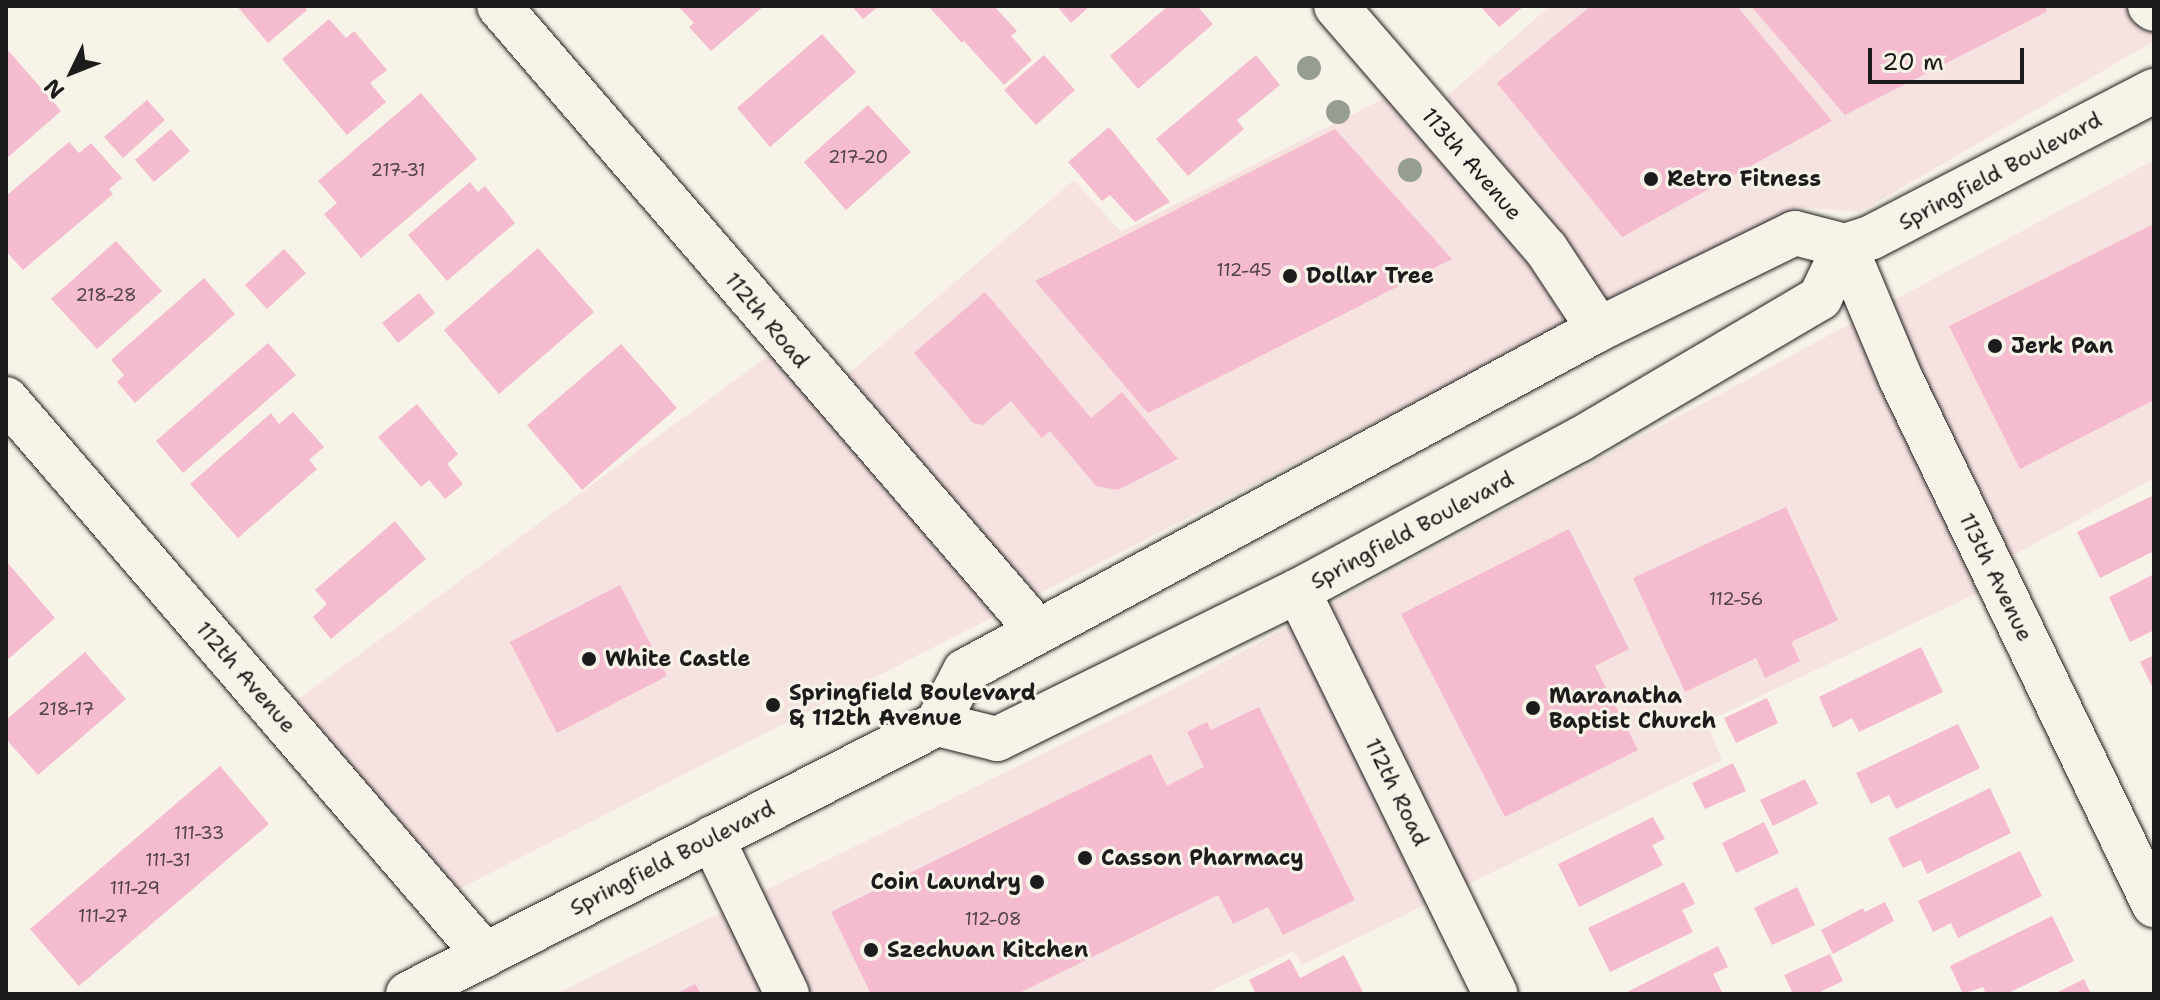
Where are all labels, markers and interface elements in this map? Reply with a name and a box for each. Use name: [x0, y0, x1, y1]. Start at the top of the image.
north arrow: [32, 32, 112, 112]
scale bar: [1872, 32, 2028, 82]
text: 20 m: [1882, 46, 1944, 78]
text: N: [38, 72, 71, 105]
street label: 113th Avenue: [1416, 103, 1528, 225]
street label: Springfield Boulevard: [1894, 106, 2106, 236]
house number: 217-20: [828, 146, 888, 168]
house number: 217-31: [370, 159, 426, 181]
place label: Retro Fitness: [1667, 166, 1821, 192]
marker: Retro Fitness: [1642, 170, 1660, 188]
house number: 112-45: [1216, 259, 1272, 281]
place label: Dollar Tree: [1306, 263, 1434, 289]
street label: 112th Road: [719, 267, 815, 373]
marker: Dollar Tree: [1281, 267, 1299, 285]
house number: 218-28: [75, 284, 137, 306]
place label: Jerk Pan: [2011, 333, 2113, 359]
marker: Jerk Pan: [1986, 337, 2004, 355]
street label: Springfield Boulevard: [1306, 465, 1518, 595]
street label: 113th Avenue: [1954, 508, 2038, 646]
house number: 112-56: [1709, 588, 1763, 610]
street label: 112th Avenue: [190, 616, 302, 738]
place label: White Castle: [605, 646, 750, 672]
marker: White Castle: [580, 650, 598, 668]
place label: Springfield Boulevard & 112th Avenue: [789, 679, 1036, 730]
place label: Maranatha Baptist Church: [1549, 682, 1716, 734]
marker: Springfield Boulevard & 112th Avenue: [764, 696, 782, 714]
house number: 218-17: [38, 698, 94, 720]
marker: Maranatha Baptist Church: [1524, 699, 1542, 717]
street label: 112th Road: [1359, 734, 1435, 850]
street label: Springfield Boulevard: [565, 795, 779, 921]
house number: 111-33: [174, 822, 224, 844]
place label: Casson Pharmacy: [1101, 845, 1304, 871]
house number: 111-31: [145, 849, 191, 871]
marker: Casson Pharmacy: [1076, 849, 1094, 867]
place label: Coin Laundry: [871, 869, 1021, 895]
marker: Coin Laundry: [1028, 873, 1046, 891]
house number: 111-29: [110, 877, 160, 899]
house number: 111-27: [78, 905, 128, 927]
house number: 112-08: [964, 908, 1022, 930]
place label: Szechuan Kitchen: [887, 937, 1088, 963]
marker: Szechuan Kitchen: [862, 941, 880, 959]

